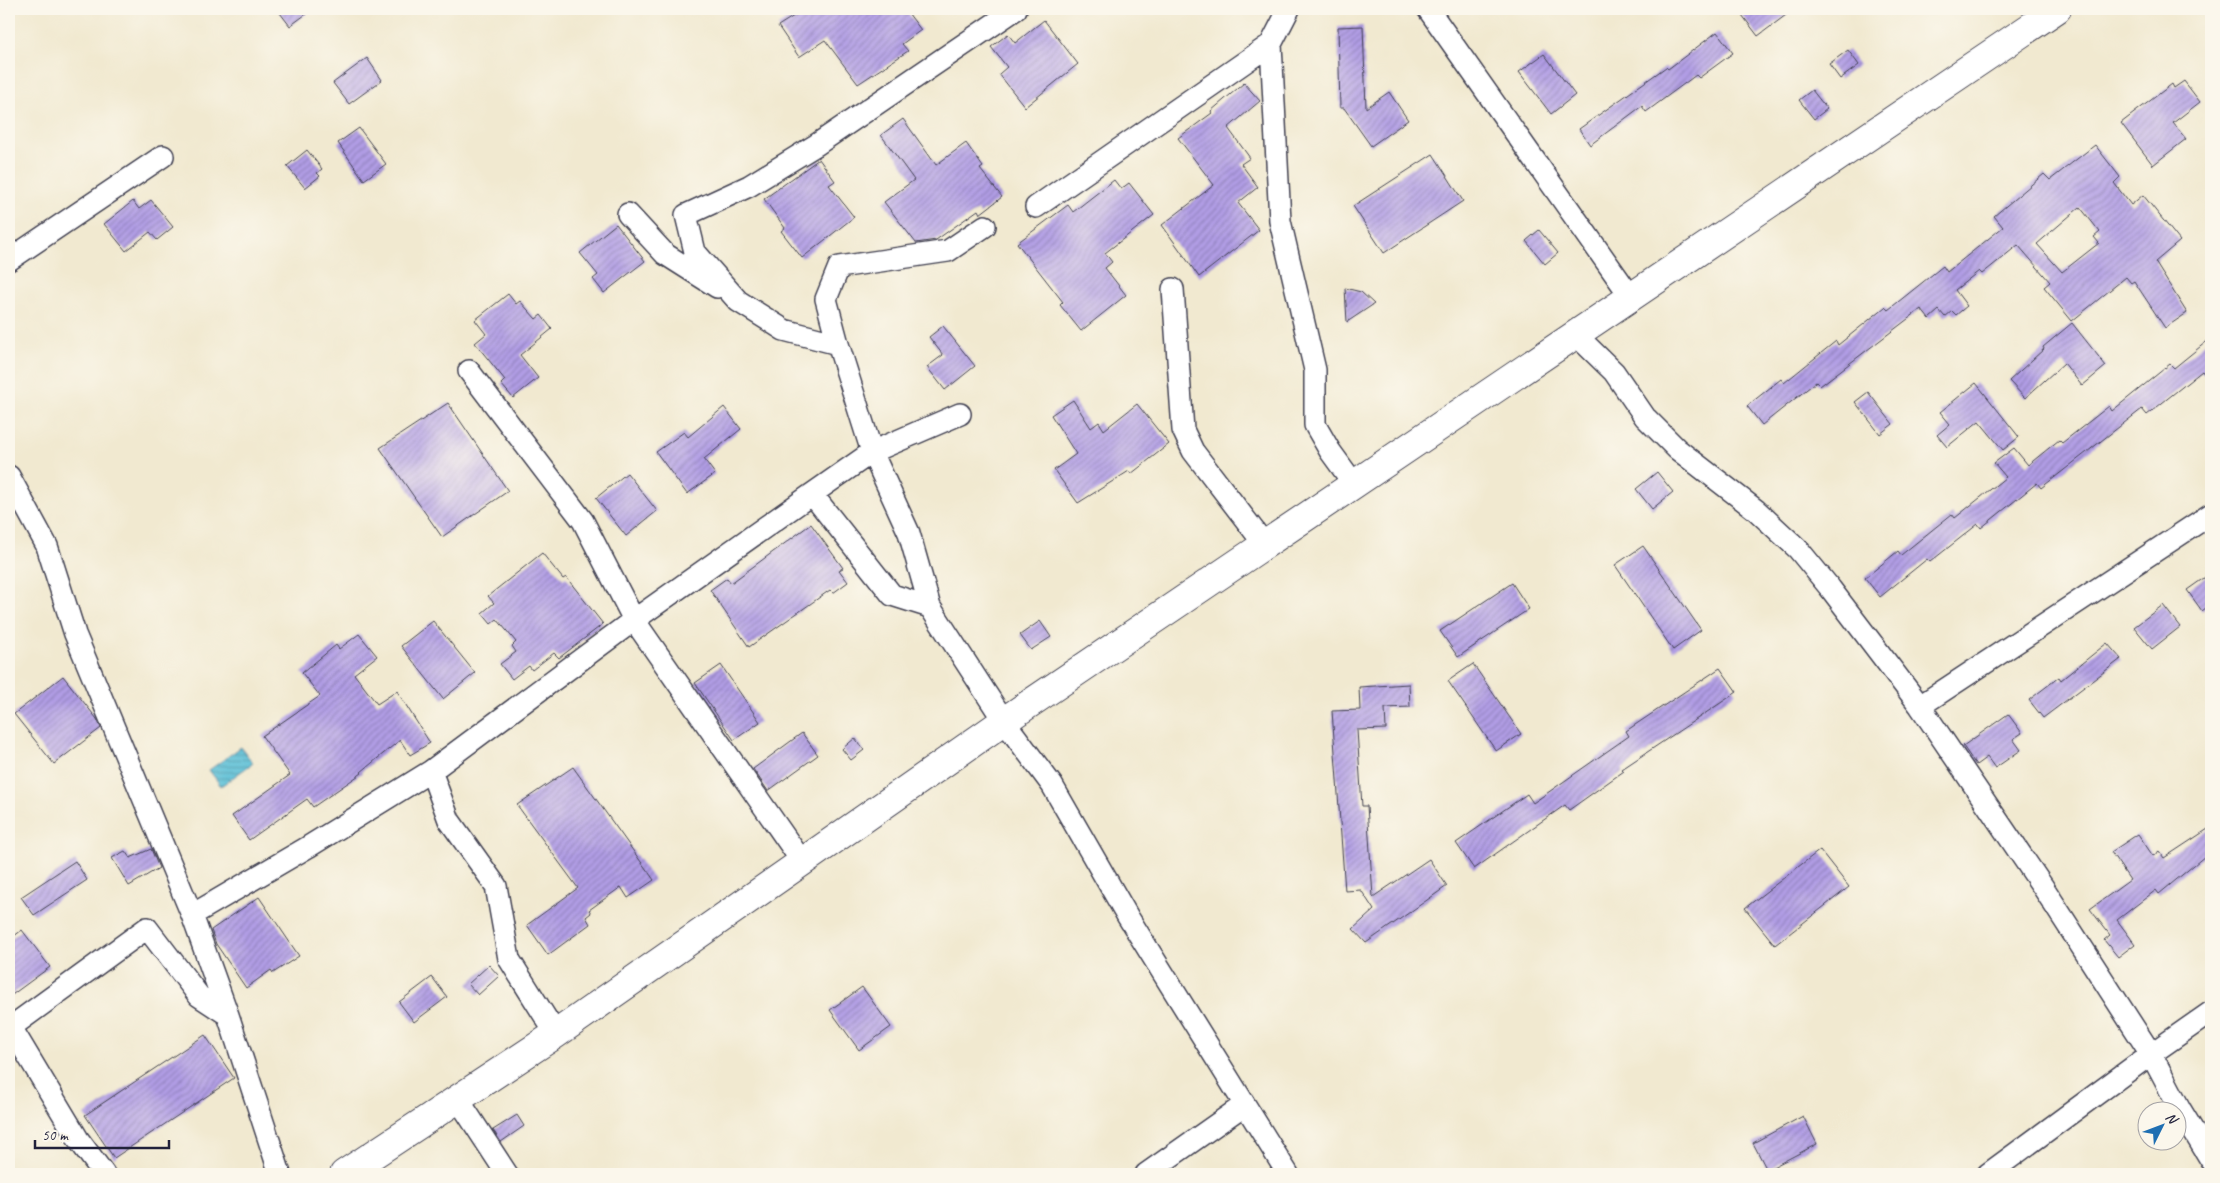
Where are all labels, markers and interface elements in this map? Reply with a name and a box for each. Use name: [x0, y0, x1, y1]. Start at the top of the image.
north arrow: [2138, 1100, 2188, 1150]
text: N: [2162, 1109, 2182, 1128]
scale bar: [35, 1118, 169, 1150]
text: 50 m: [42, 1126, 69, 1145]

